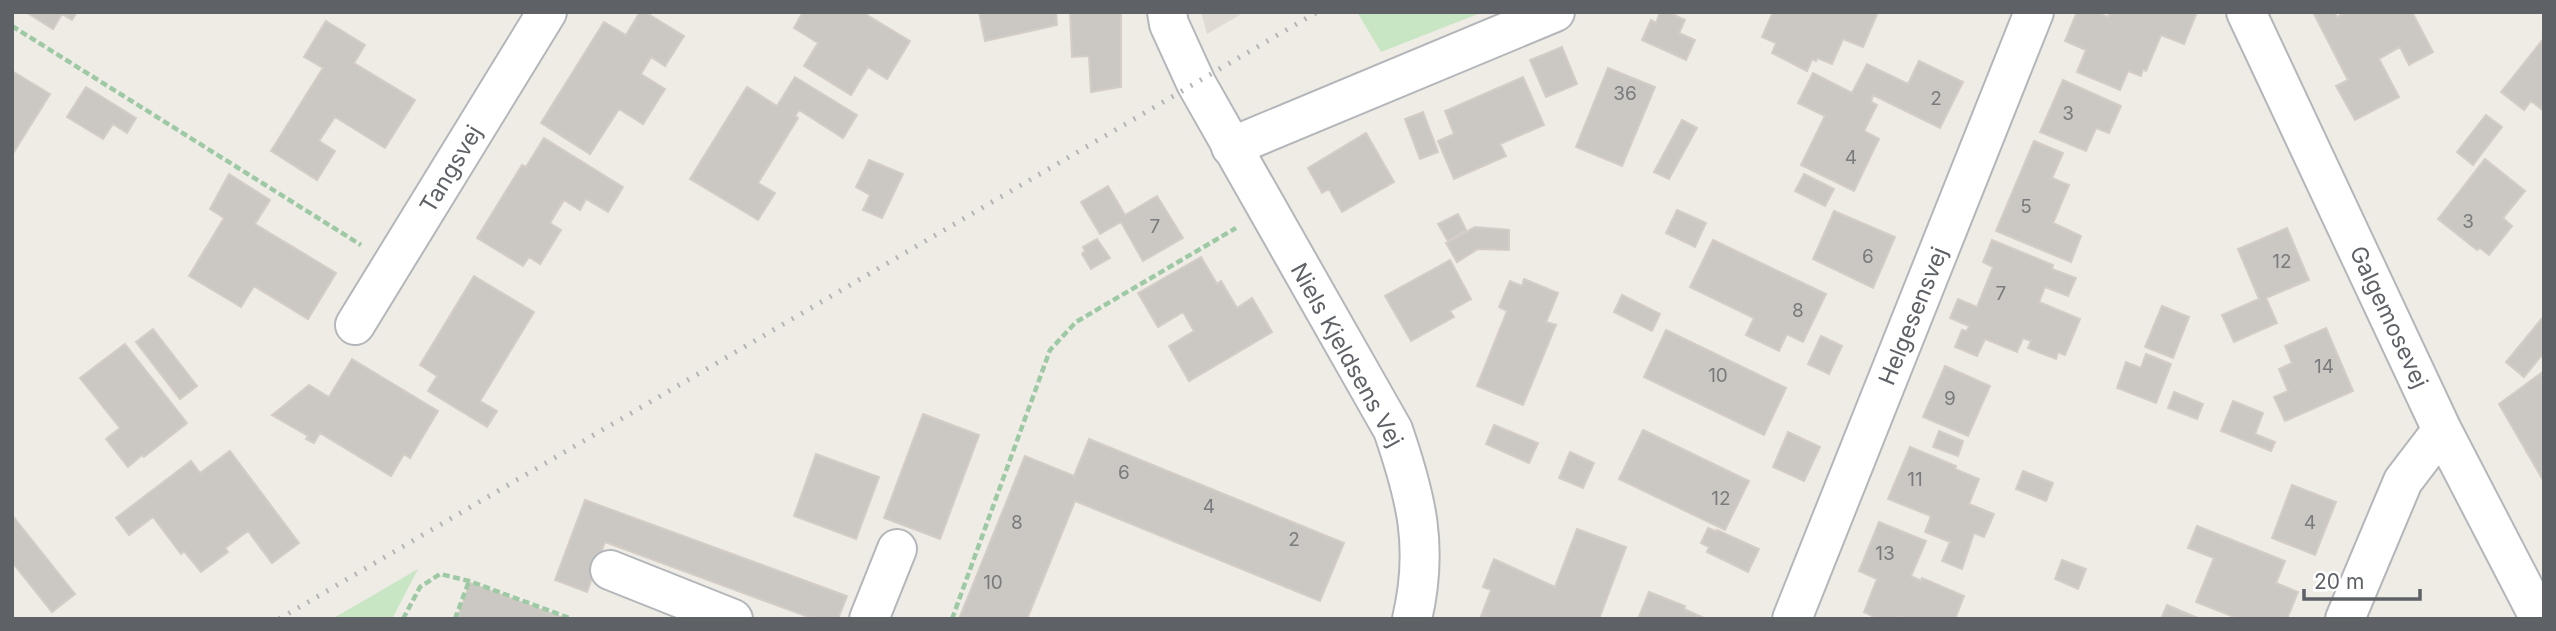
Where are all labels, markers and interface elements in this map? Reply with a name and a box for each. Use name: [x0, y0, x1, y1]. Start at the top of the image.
house number: 36: [1613, 82, 1637, 105]
house number: 2: [1930, 87, 1942, 110]
house number: 3: [2062, 102, 2074, 125]
street label: Tangsvej: [414, 120, 488, 218]
house number: 4: [1845, 146, 1857, 169]
house number: 5: [2020, 195, 2032, 218]
house number: 3: [2462, 210, 2474, 233]
house number: 7: [1150, 215, 1160, 238]
street label: Galgemosevej: [2344, 241, 2434, 393]
street label: Helgesensvej: [1873, 243, 1953, 389]
house number: 6: [1862, 245, 1874, 268]
house number: 12: [2272, 250, 2292, 273]
street label: Niels Kjeldsens Vej: [1285, 258, 1409, 452]
house number: 7: [1996, 282, 2006, 305]
house number: 8: [1792, 299, 1804, 322]
house number: 14: [2314, 355, 2334, 378]
house number: 10: [1708, 364, 1728, 387]
house number: 9: [1944, 387, 1956, 410]
house number: 6: [1118, 461, 1130, 484]
house number: 11: [1907, 468, 1923, 491]
house number: 12: [1711, 487, 1731, 510]
house number: 4: [1203, 495, 1215, 518]
house number: 8: [1011, 511, 1023, 534]
house number: 4: [2304, 511, 2316, 534]
house number: 2: [1288, 528, 1300, 551]
house number: 13: [1875, 542, 1895, 565]
scale bar: [2304, 558, 2420, 602]
text: 20 m: [2314, 569, 2364, 594]
house number: 10: [983, 571, 1003, 594]

